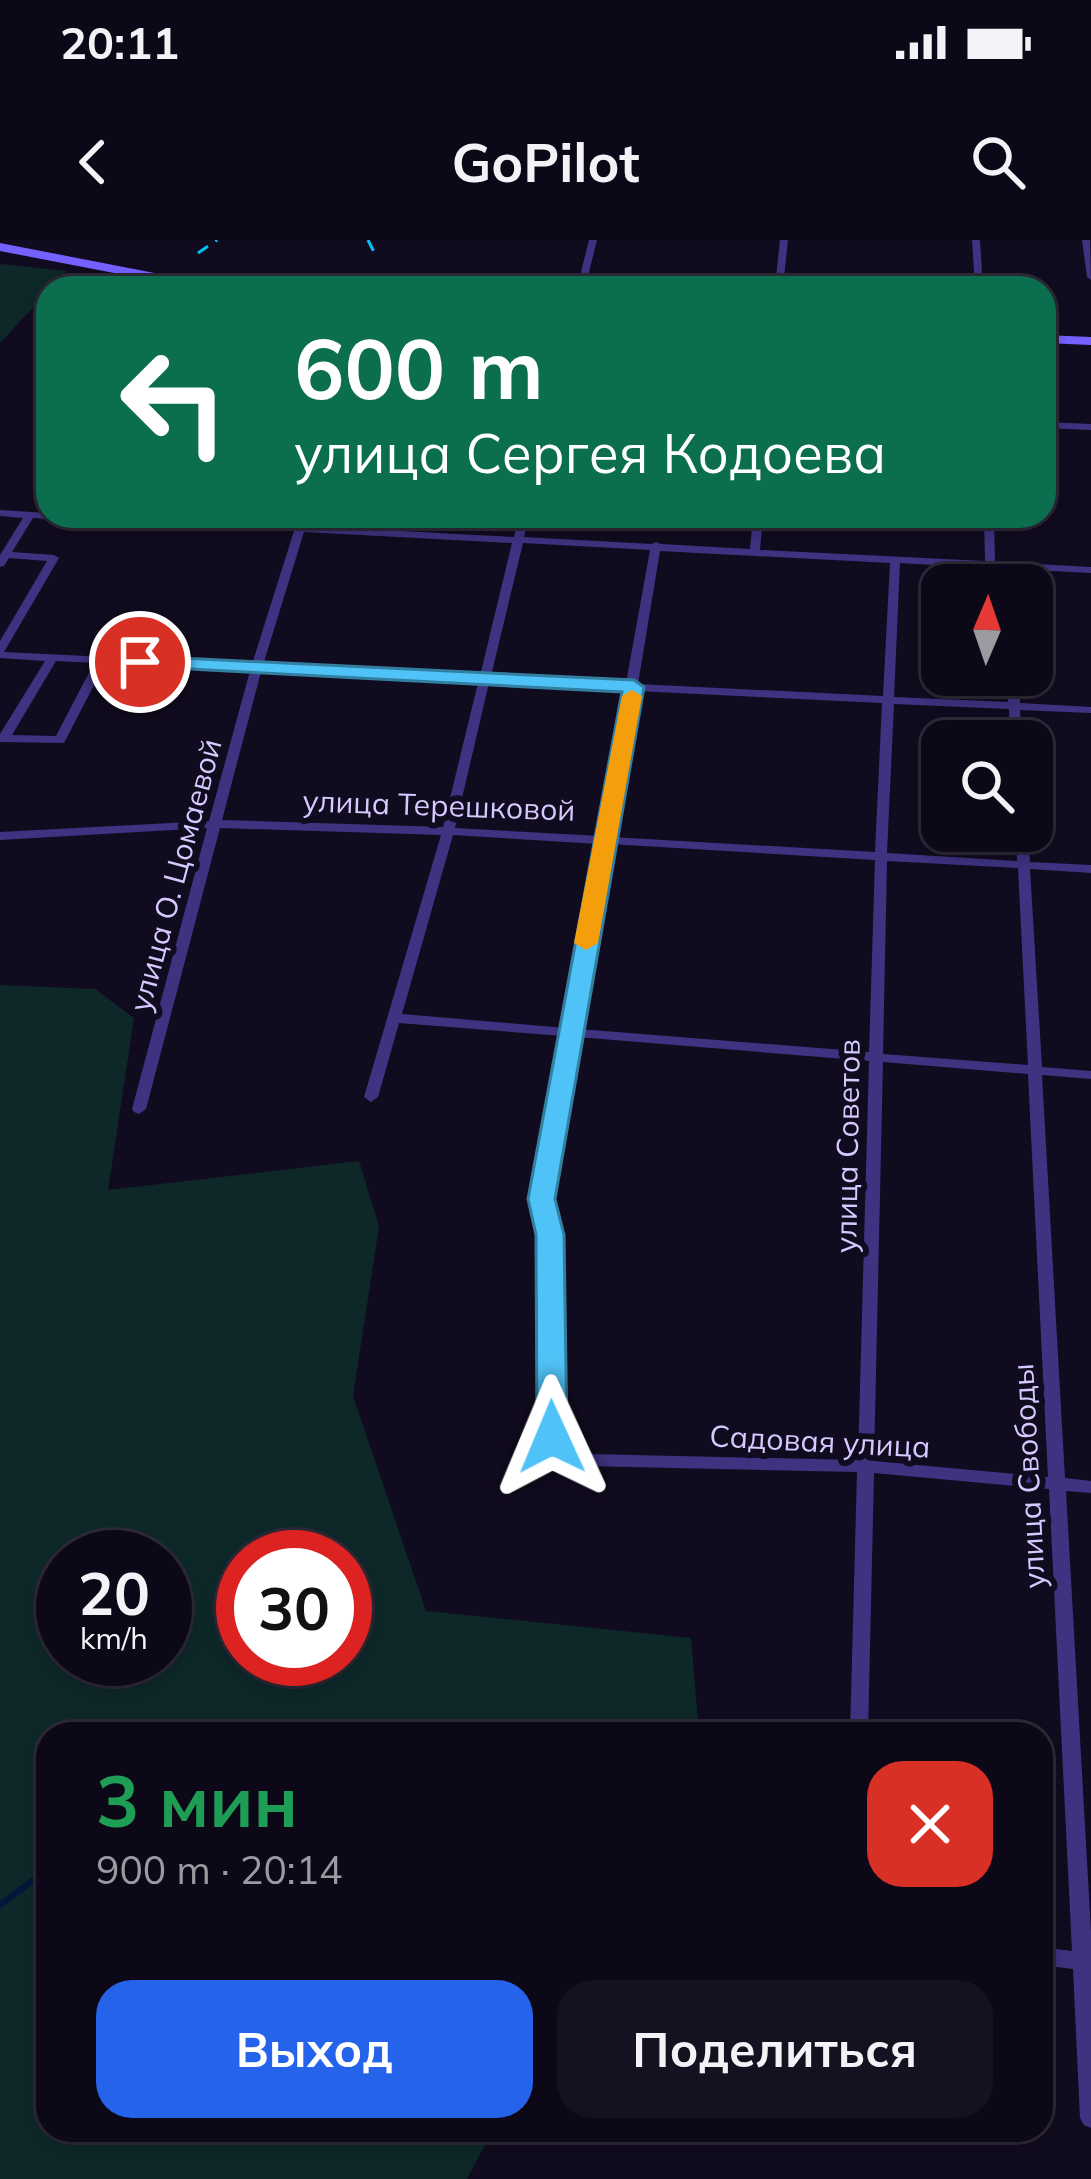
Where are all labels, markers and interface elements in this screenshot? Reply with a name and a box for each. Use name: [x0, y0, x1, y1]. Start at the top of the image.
text: 20:11: [60, 14, 179, 70]
text: GoPilot: [451, 128, 640, 196]
icon: back: [60, 129, 126, 195]
icon: search: [965, 129, 1031, 195]
text: 600 m: [294, 315, 544, 420]
icon: left: [96, 324, 252, 480]
text: улица Сергея Кодоева: [294, 419, 886, 487]
north arrow: [921, 564, 1053, 696]
map controls: [921, 564, 1053, 852]
pin: [89, 611, 191, 713]
icon: arrive: [107, 629, 173, 695]
button: search: [921, 720, 1053, 852]
street label: улица О. Цомаевой: [120, 734, 230, 1016]
street label: улица Терешковой: [302, 781, 576, 829]
street label: улица Советов: [826, 1039, 868, 1253]
street label: улица Свободы: [1003, 1362, 1053, 1590]
position arrow: [489, 1374, 615, 1500]
street label: Садовая улица: [709, 1416, 931, 1466]
speed limit sign: 30: [216, 1530, 372, 1686]
text: 20: [78, 1555, 150, 1630]
text: km/h: [80, 1619, 148, 1657]
text: 3 мин: [96, 1755, 298, 1845]
button: close: [867, 1761, 993, 1887]
text: 900 m · 20:14: [96, 1845, 342, 1894]
button: Выход: [96, 1980, 533, 2118]
button: Поделиться: [557, 1980, 993, 2118]

